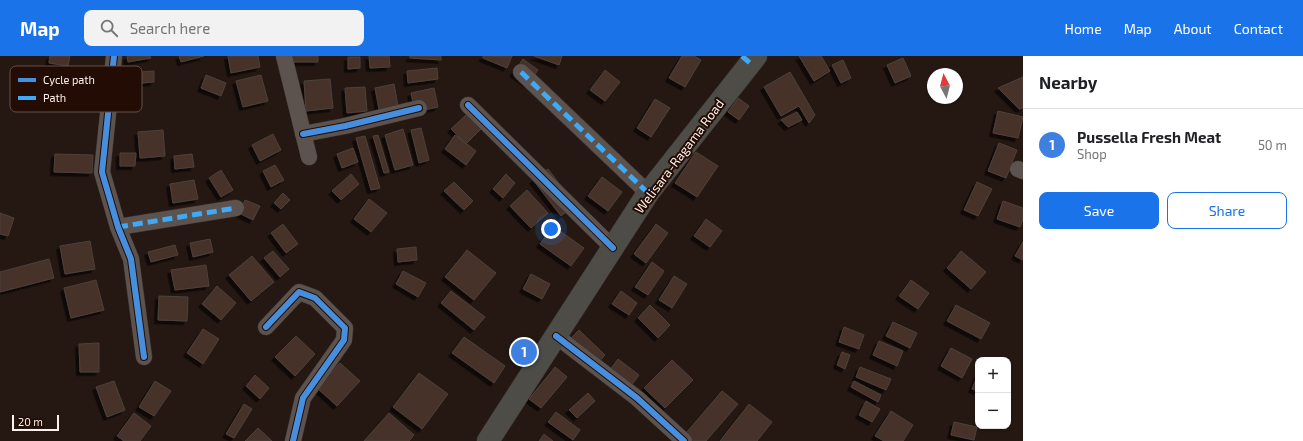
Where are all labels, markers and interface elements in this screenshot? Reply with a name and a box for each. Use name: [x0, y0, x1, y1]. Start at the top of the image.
search box: [84, 10, 364, 46]
text: Map: [20, 17, 60, 40]
icon: search: [98, 17, 120, 39]
text: Search here: [130, 19, 210, 37]
text: Home: [1065, 20, 1102, 37]
text: Map: [1124, 20, 1152, 37]
text: About: [1174, 20, 1212, 37]
text: Contact: [1234, 20, 1283, 37]
legend: [10, 66, 142, 112]
north arrow: [927, 68, 963, 104]
text: Nearby: [1039, 72, 1097, 92]
text: Cycle path: [43, 73, 95, 86]
text: Path: [43, 91, 66, 104]
street label: Welisara-Ragama Road: [631, 96, 727, 216]
text: Pussella Fresh Meat: [1077, 128, 1221, 146]
text: 1: [1049, 137, 1055, 153]
text: 50 m: [1258, 137, 1287, 153]
text: Shop: [1077, 146, 1107, 162]
button: Save: [1039, 192, 1159, 229]
button: Share: [1167, 192, 1287, 229]
your location: [541, 219, 561, 239]
pin: 1: [511, 337, 537, 367]
map controls: [975, 357, 1011, 429]
button: +: [975, 357, 1011, 393]
button: −: [975, 393, 1011, 429]
scale bar: [12, 413, 59, 432]
text: 20 m: [18, 415, 43, 428]

